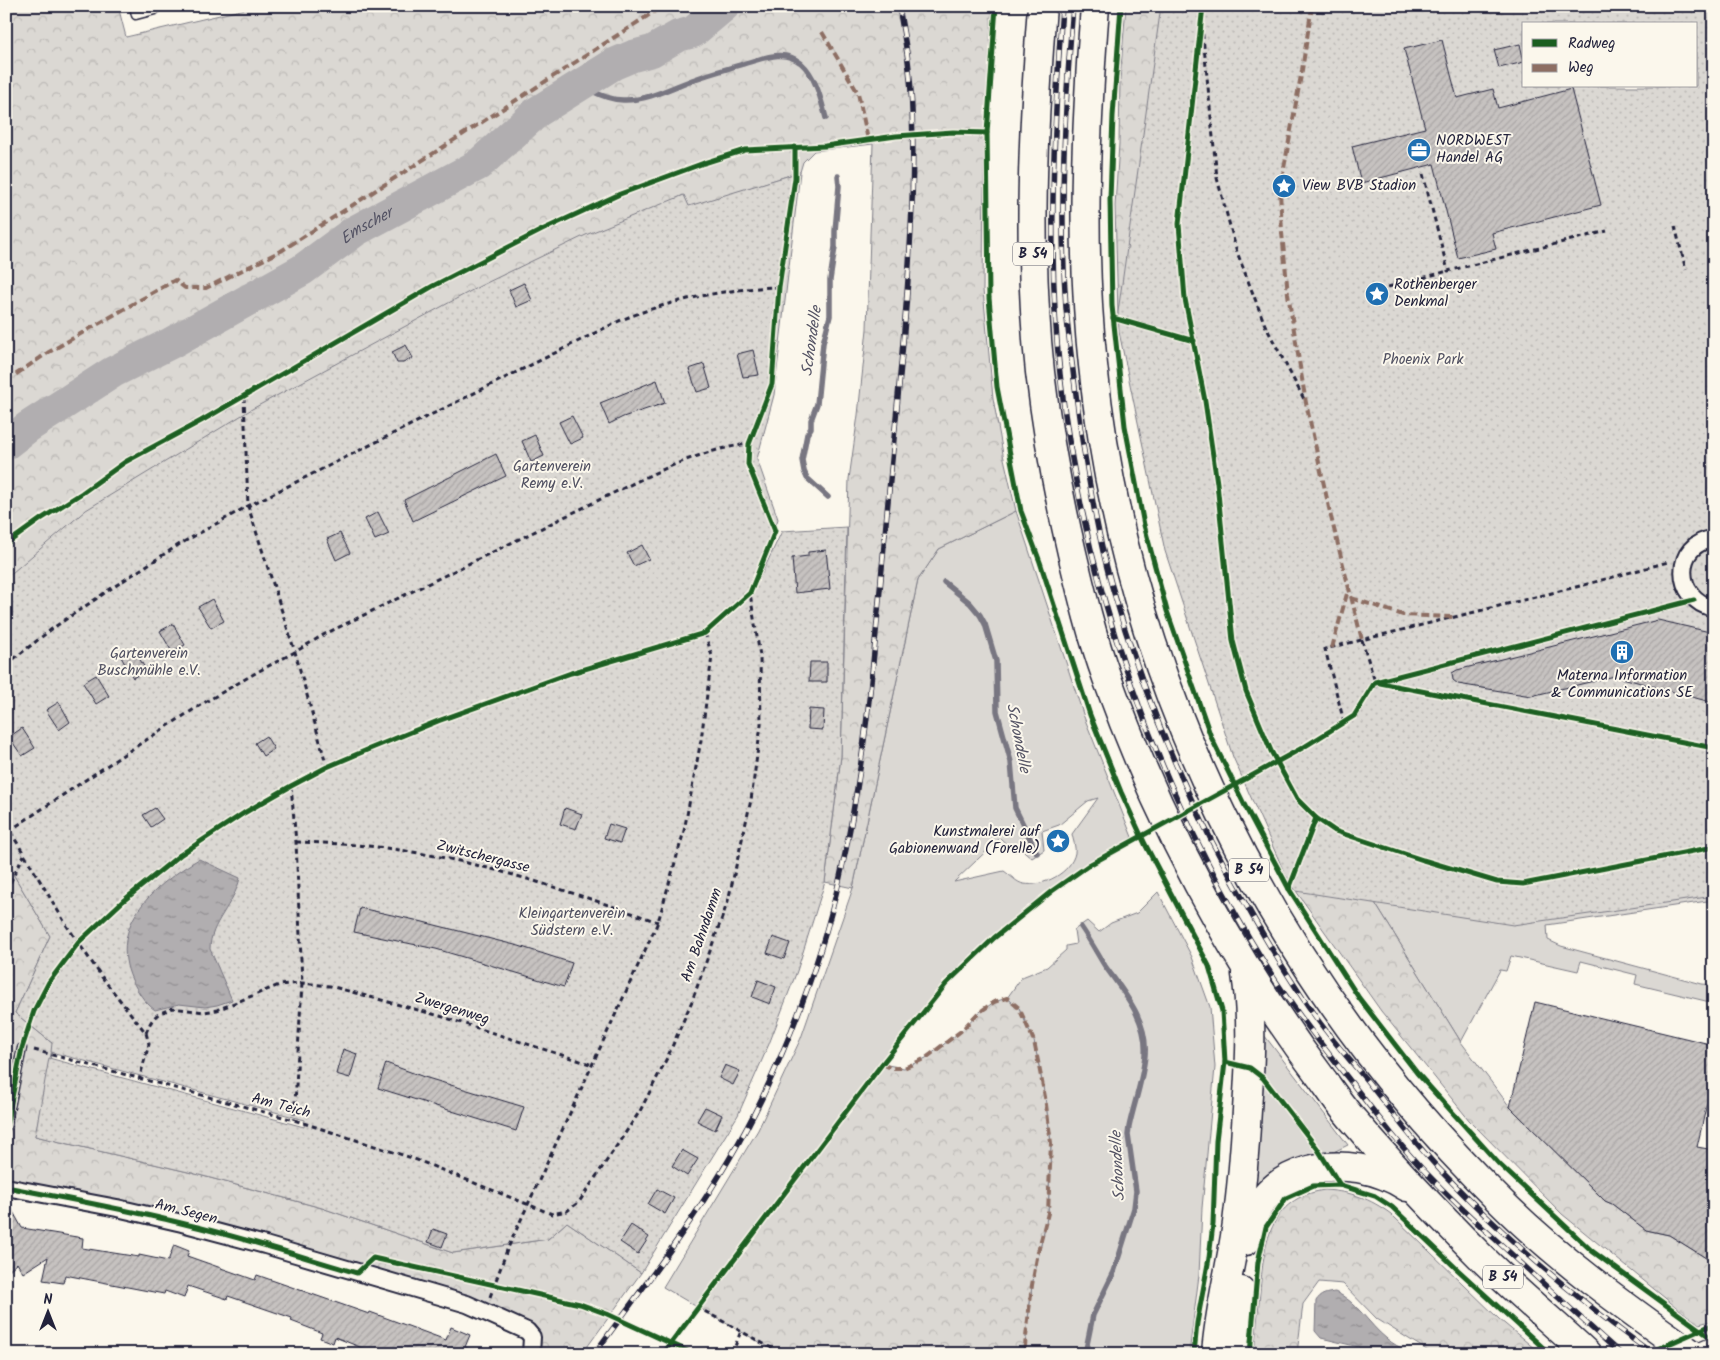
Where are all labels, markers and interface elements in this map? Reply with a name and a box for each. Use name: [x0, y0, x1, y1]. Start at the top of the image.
legend: [1522, 22, 1698, 88]
text: Radweg: [1568, 32, 1615, 56]
text: Weg: [1568, 56, 1594, 80]
place label: NORDWEST Handel AG: [1436, 129, 1512, 170]
office icon: NORDWEST Handel AG: [1406, 137, 1432, 163]
place icon: View BVB Stadion: [1271, 173, 1297, 199]
place label: View BVB Stadion: [1302, 174, 1416, 198]
water label: Emscher: [335, 199, 400, 251]
road number: B 54: [1013, 242, 1053, 266]
place label: Rothenberger Denkmal: [1394, 273, 1478, 314]
place icon: Rothenberger Denkmal: [1364, 281, 1390, 307]
water label: Schondelle: [795, 303, 830, 377]
park label: Phoenix Park: [1383, 348, 1464, 372]
park label: Gartenverein Remy e.V.: [513, 455, 591, 496]
building icon: Materna Information & Communications SE: [1609, 639, 1635, 665]
park label: Gartenverein Buschmühle e.V.: [97, 642, 201, 683]
place label: Materna Information & Communications SE: [1551, 664, 1694, 705]
water label: Schondelle: [999, 701, 1037, 777]
place label: Kunstmalerei auf Gabionenwand (Forelle): [889, 820, 1041, 861]
place icon: Kunstmalerei auf Gabionenwand (Forelle): [1045, 828, 1071, 854]
street label: Zwitschergasse: [434, 834, 532, 880]
road number: B 54: [1229, 858, 1269, 882]
street label: Am Bahndamm: [675, 885, 729, 985]
park label: Kleingartenverein Südstern e.V.: [519, 902, 625, 943]
street label: Zwergenweg: [412, 986, 492, 1032]
street label: Am Teich: [249, 1087, 313, 1125]
water label: Schondelle: [1104, 1129, 1132, 1202]
street label: Am Segen: [152, 1193, 220, 1231]
road number: B 54: [1483, 1266, 1523, 1288]
north arrow: [22, 1288, 72, 1338]
text: N: [44, 1289, 53, 1311]

